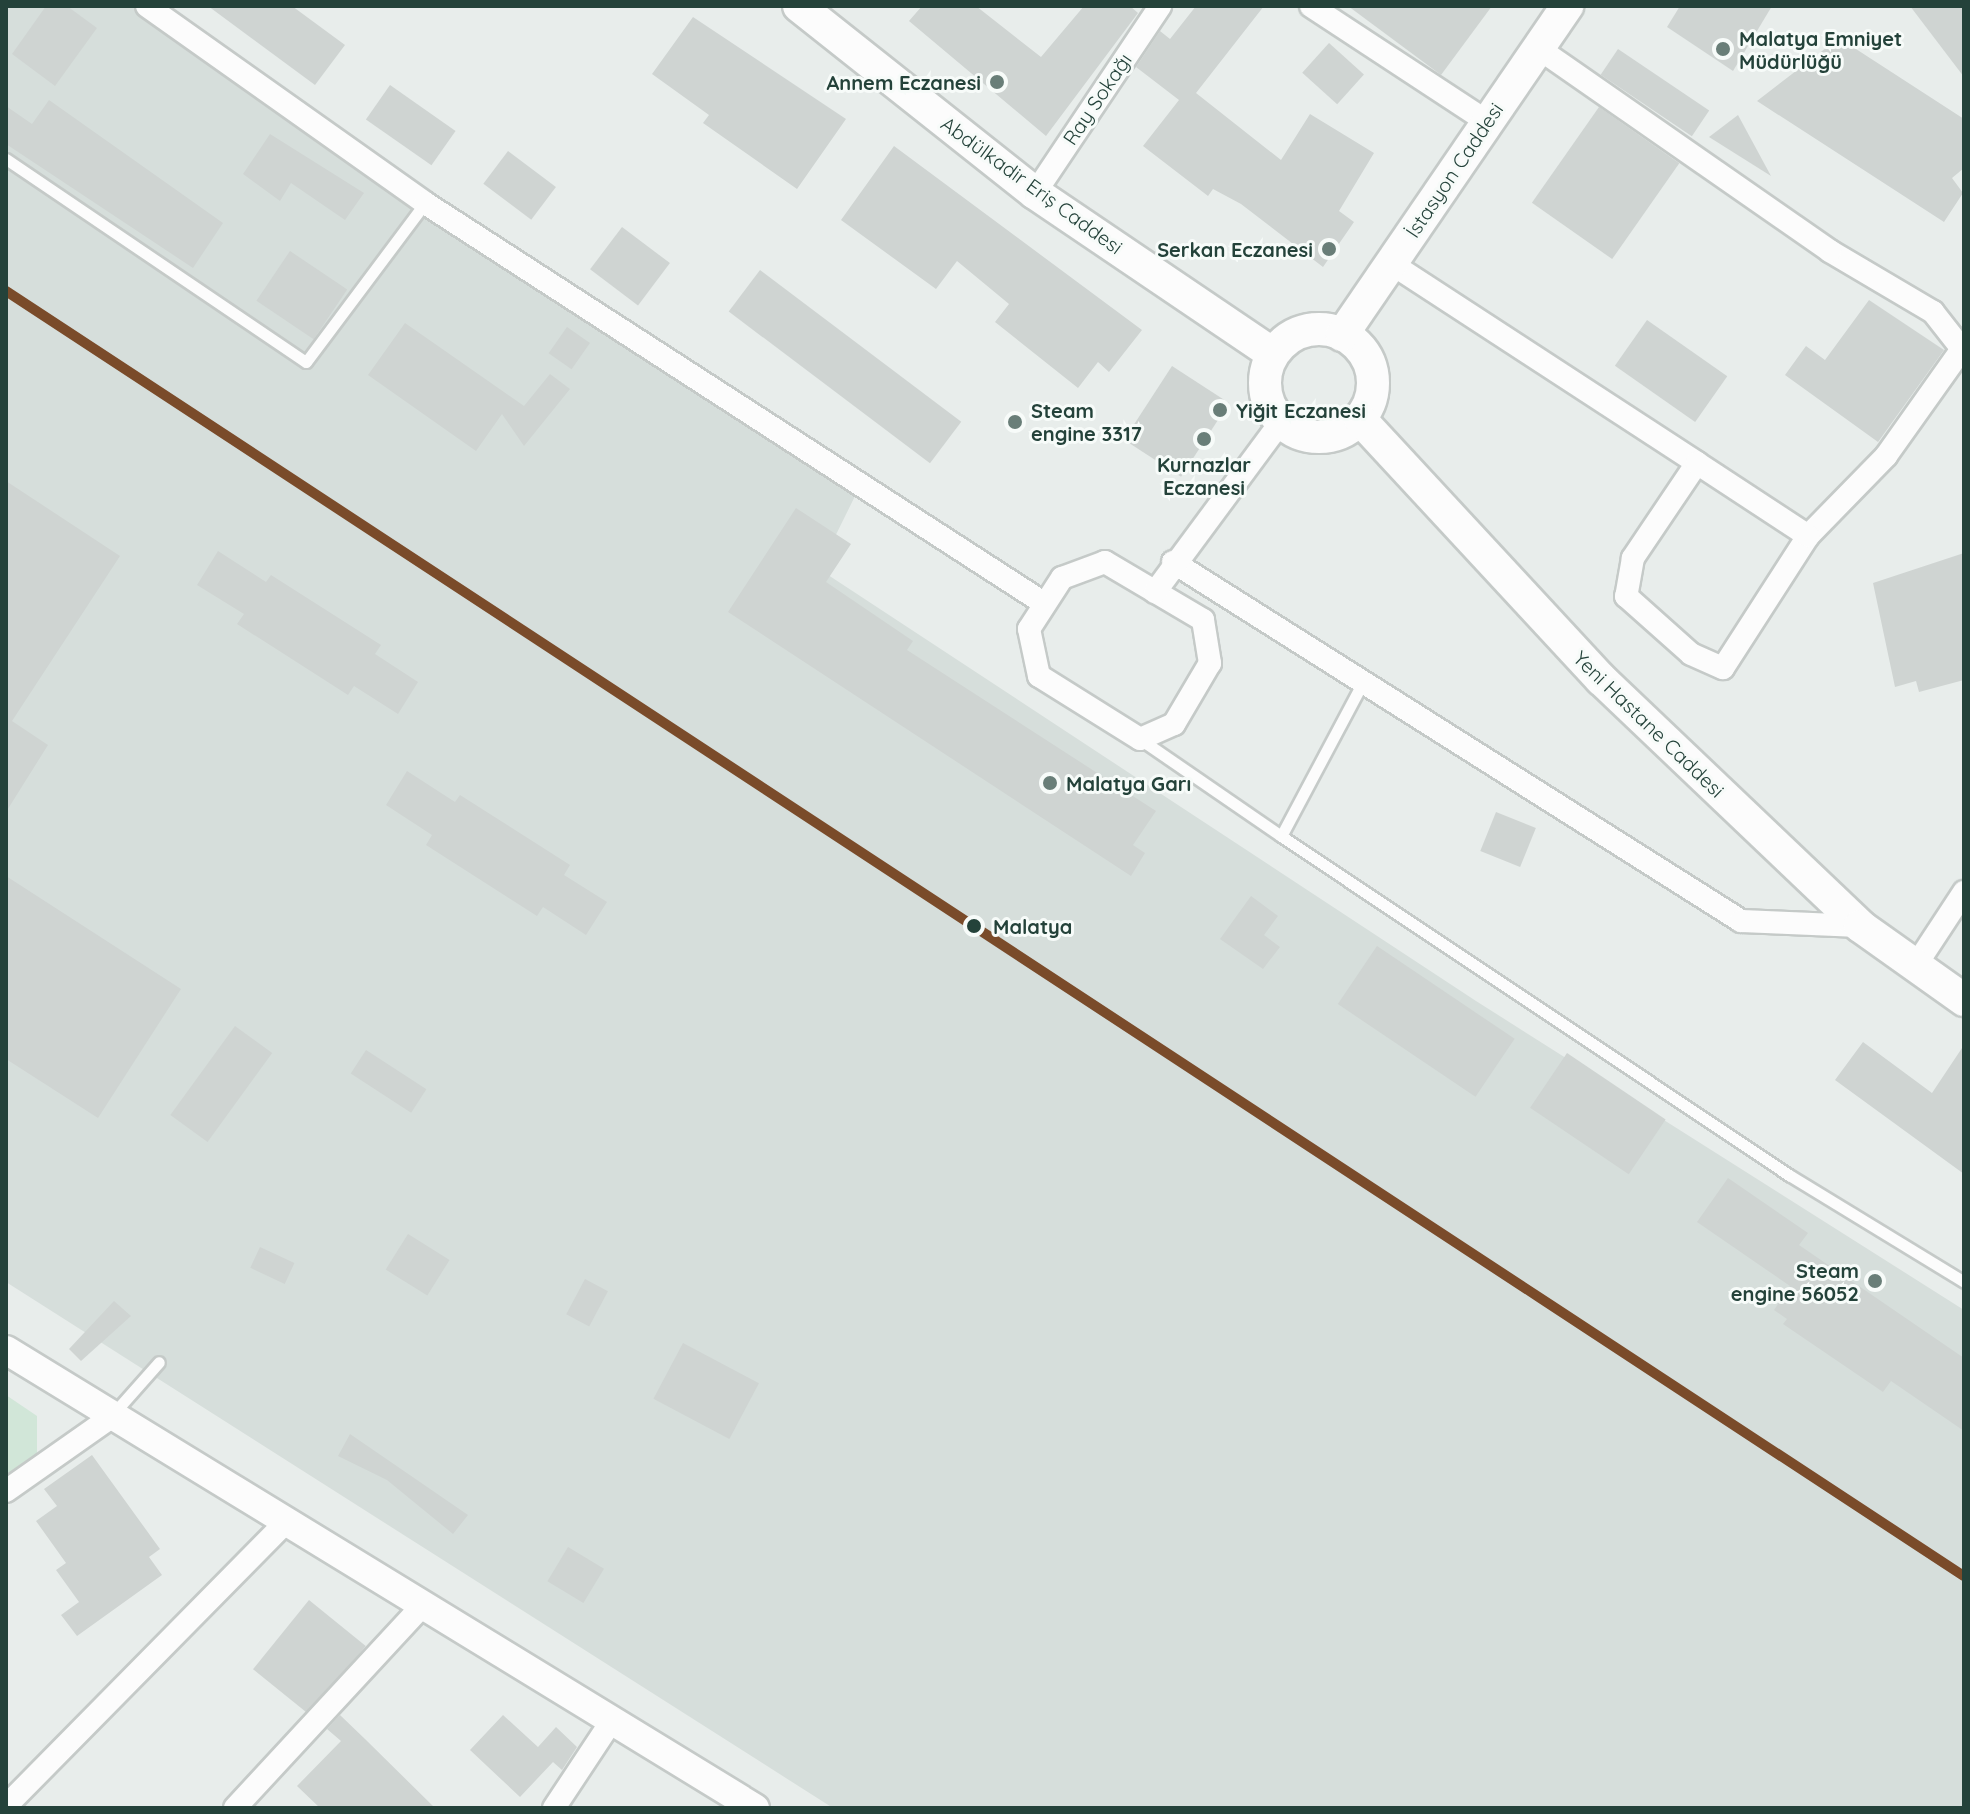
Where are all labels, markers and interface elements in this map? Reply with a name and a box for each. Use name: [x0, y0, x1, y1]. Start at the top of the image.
place label: Malatya Emniyet Müdürlüğü: [1739, 26, 1902, 73]
marker: Malatya Emniyet Müdürlüğü: [1714, 40, 1732, 58]
street label: Ray Sokağı: [1058, 49, 1136, 149]
place label: Annem Eczanesi: [826, 70, 981, 94]
marker: Annem Eczanesi: [988, 73, 1006, 91]
street label: İstasyon Caddesi: [1400, 98, 1508, 242]
street label: Abdülkadir Eriş Caddesi: [937, 111, 1127, 259]
place label: Serkan Eczanesi: [1157, 237, 1313, 261]
marker: Serkan Eczanesi: [1320, 240, 1338, 258]
place label: Steam engine 3317: [1031, 398, 1142, 445]
place label: Yiğit Eczanesi: [1236, 398, 1366, 422]
marker: Yiğit Eczanesi: [1211, 401, 1229, 419]
marker: Steam engine 3317: [1006, 413, 1024, 431]
marker: Kurnazlar Eczanesi: [1195, 430, 1213, 448]
place label: Kurnazlar Eczanesi: [1157, 452, 1251, 499]
street label: Yeni Hastane Caddesi: [1569, 646, 1729, 802]
place label: Malatya Garı: [1066, 771, 1191, 795]
marker: Malatya Garı: [1041, 774, 1059, 792]
marker: Malatya: [962, 914, 986, 938]
place label: Malatya: [993, 914, 1072, 938]
place label: Steam engine 56052: [1731, 1258, 1859, 1305]
marker: Steam engine 56052: [1866, 1272, 1884, 1290]

